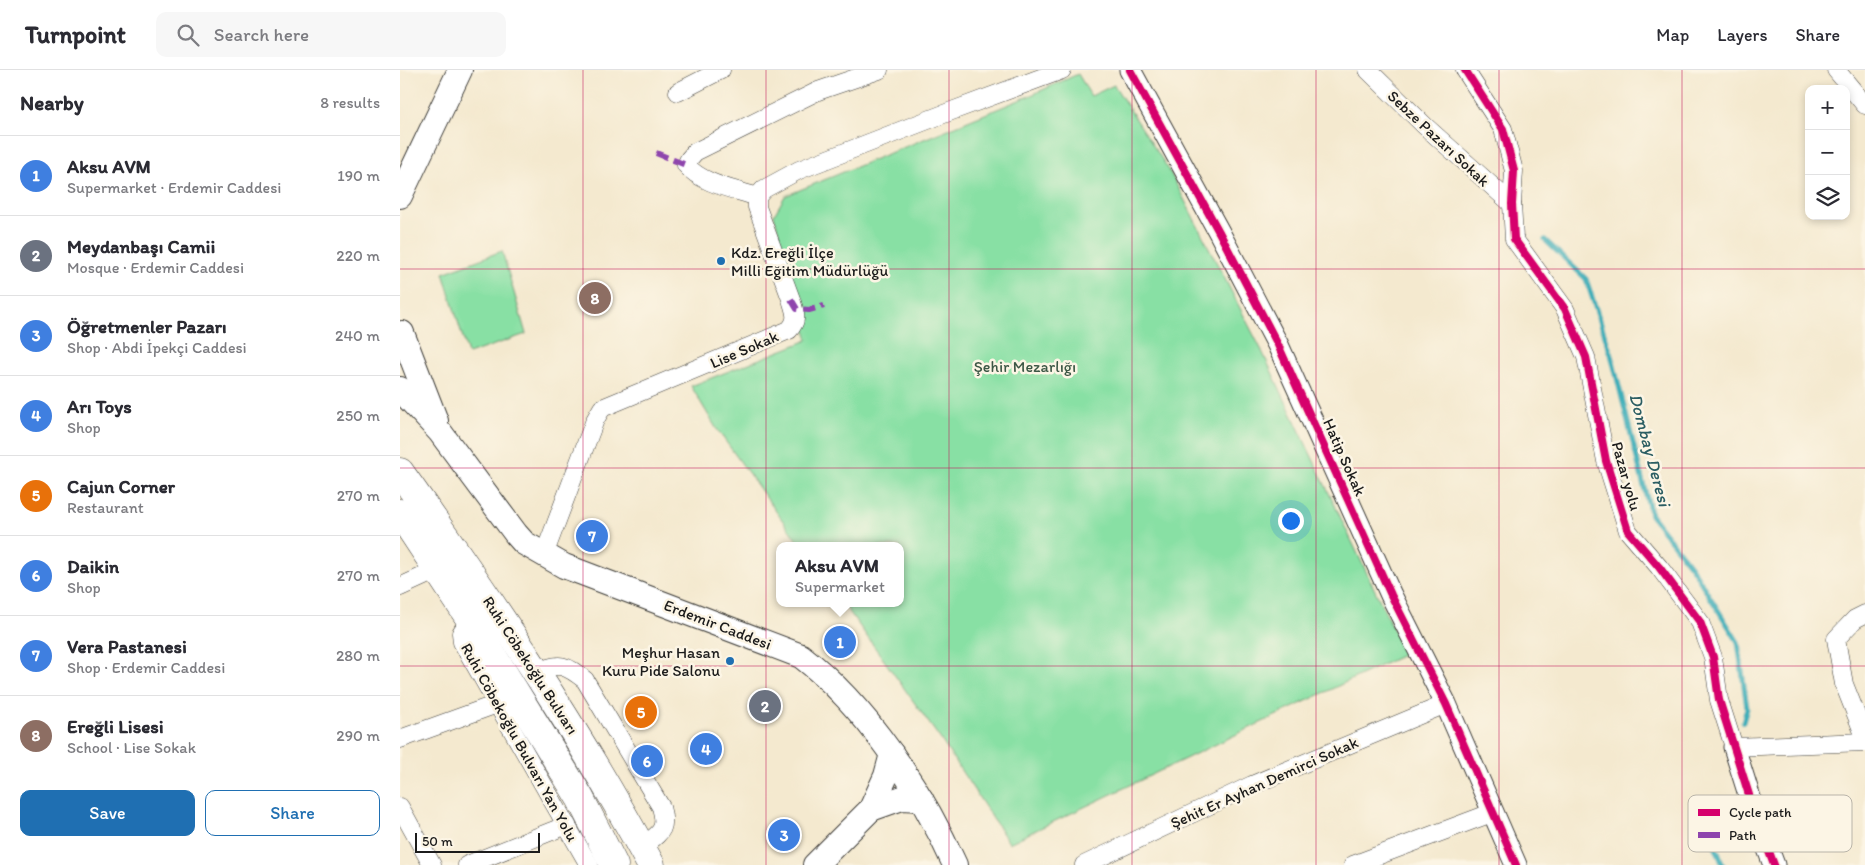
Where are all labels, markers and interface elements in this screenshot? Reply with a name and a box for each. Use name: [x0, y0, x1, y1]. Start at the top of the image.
search box: [156, 12, 506, 57]
text: Turnpoint: [25, 20, 126, 49]
icon: search: [174, 21, 202, 49]
text: Search here: [214, 23, 309, 46]
text: Map: [1656, 24, 1689, 46]
text: Layers: [1717, 24, 1767, 46]
text: Share: [1795, 24, 1840, 46]
map controls: [1805, 85, 1850, 220]
button: +: [1805, 85, 1850, 130]
street label: Sebze Pazarı Sokak: [1384, 86, 1493, 190]
text: Nearby: [20, 90, 84, 115]
text: 8 results: [320, 93, 380, 112]
button: −: [1805, 130, 1850, 175]
text: Aksu AVM: [67, 155, 151, 178]
text: 1: [32, 166, 40, 185]
text: 190 m: [337, 166, 380, 185]
button: layers: [1805, 175, 1850, 220]
text: Supermarket · Erdemir Caddesi: [67, 178, 281, 197]
text: Meydanbaşı Camii: [67, 235, 215, 258]
place label: Kdz. Ereğli İlçe Milli Eğitim Müdürlüğü: [731, 243, 888, 280]
text: 2: [32, 246, 40, 265]
text: 220 m: [336, 246, 380, 265]
marker: Kdz. Ereğli İlçe Milli Eğitim Müdürlüğü: [715, 255, 727, 267]
text: Mosque · Erdemir Caddesi: [67, 258, 244, 277]
pin: 8: [579, 279, 611, 317]
text: Öğretmenler Pazarı: [67, 315, 227, 338]
text: 3: [32, 326, 40, 345]
text: 240 m: [335, 326, 380, 345]
street label: Lise Sokak: [707, 326, 782, 372]
text: Shop · Abdi İpekçi Caddesi: [67, 338, 247, 357]
park label: Şehir Mezarlığı: [974, 357, 1076, 376]
water label: Dombay Deresi: [1624, 391, 1676, 511]
text: Arı Toys: [67, 395, 132, 418]
text: 4: [31, 406, 41, 425]
text: 250 m: [336, 406, 380, 425]
street label: Hatip Sokak: [1319, 415, 1370, 500]
text: Shop: [67, 418, 101, 437]
street label: Pazar yolu: [1608, 439, 1645, 513]
text: Cajun Corner: [67, 475, 175, 498]
text: 5: [32, 486, 40, 505]
text: 270 m: [337, 486, 380, 505]
text: Restaurant: [67, 498, 144, 517]
your location: [1278, 508, 1304, 534]
pin: 7: [576, 517, 608, 555]
popup: [776, 542, 904, 607]
text: Aksu AVM: [795, 554, 879, 577]
text: Daikin: [67, 555, 119, 578]
text: 6: [32, 566, 40, 585]
text: 270 m: [337, 566, 380, 585]
text: Supermarket: [795, 577, 885, 596]
text: Shop: [67, 578, 101, 597]
street label: Ruhi Cöbekoğlu Bulvarı: [479, 593, 582, 738]
street label: Erdemir Caddesi: [661, 595, 774, 654]
pin: 1: [824, 623, 856, 661]
text: Vera Pastanesi: [67, 635, 187, 658]
street label: Ruhi Cöbekoğlu Bulvarı Yan Yolu: [457, 640, 582, 845]
place label: Meşhur Hasan Kuru Pide Salonu: [602, 643, 720, 680]
text: 7: [32, 646, 40, 665]
text: 280 m: [336, 646, 380, 665]
marker: Meşhur Hasan Kuru Pide Salonu: [724, 655, 736, 667]
text: Shop · Erdemir Caddesi: [67, 658, 225, 677]
pin: 2: [749, 687, 781, 725]
pin: 5: [625, 693, 657, 731]
text: Ereğli Lisesi: [67, 715, 164, 738]
text: 8: [32, 726, 40, 745]
text: 290 m: [336, 726, 380, 745]
pin: 4: [690, 730, 722, 768]
street label: Şehit Er Ayhan Demirci Sokak: [1167, 732, 1361, 833]
text: School · Lise Sokak: [67, 738, 196, 757]
pin: 6: [631, 742, 663, 780]
button: Save: [20, 790, 195, 836]
button: Share: [205, 790, 380, 836]
legend: [1688, 795, 1852, 852]
text: Cycle path: [1729, 804, 1792, 821]
pin: 3: [768, 816, 800, 854]
text: Path: [1729, 827, 1756, 844]
scale bar: [415, 830, 540, 853]
text: 50 m: [422, 833, 453, 850]

